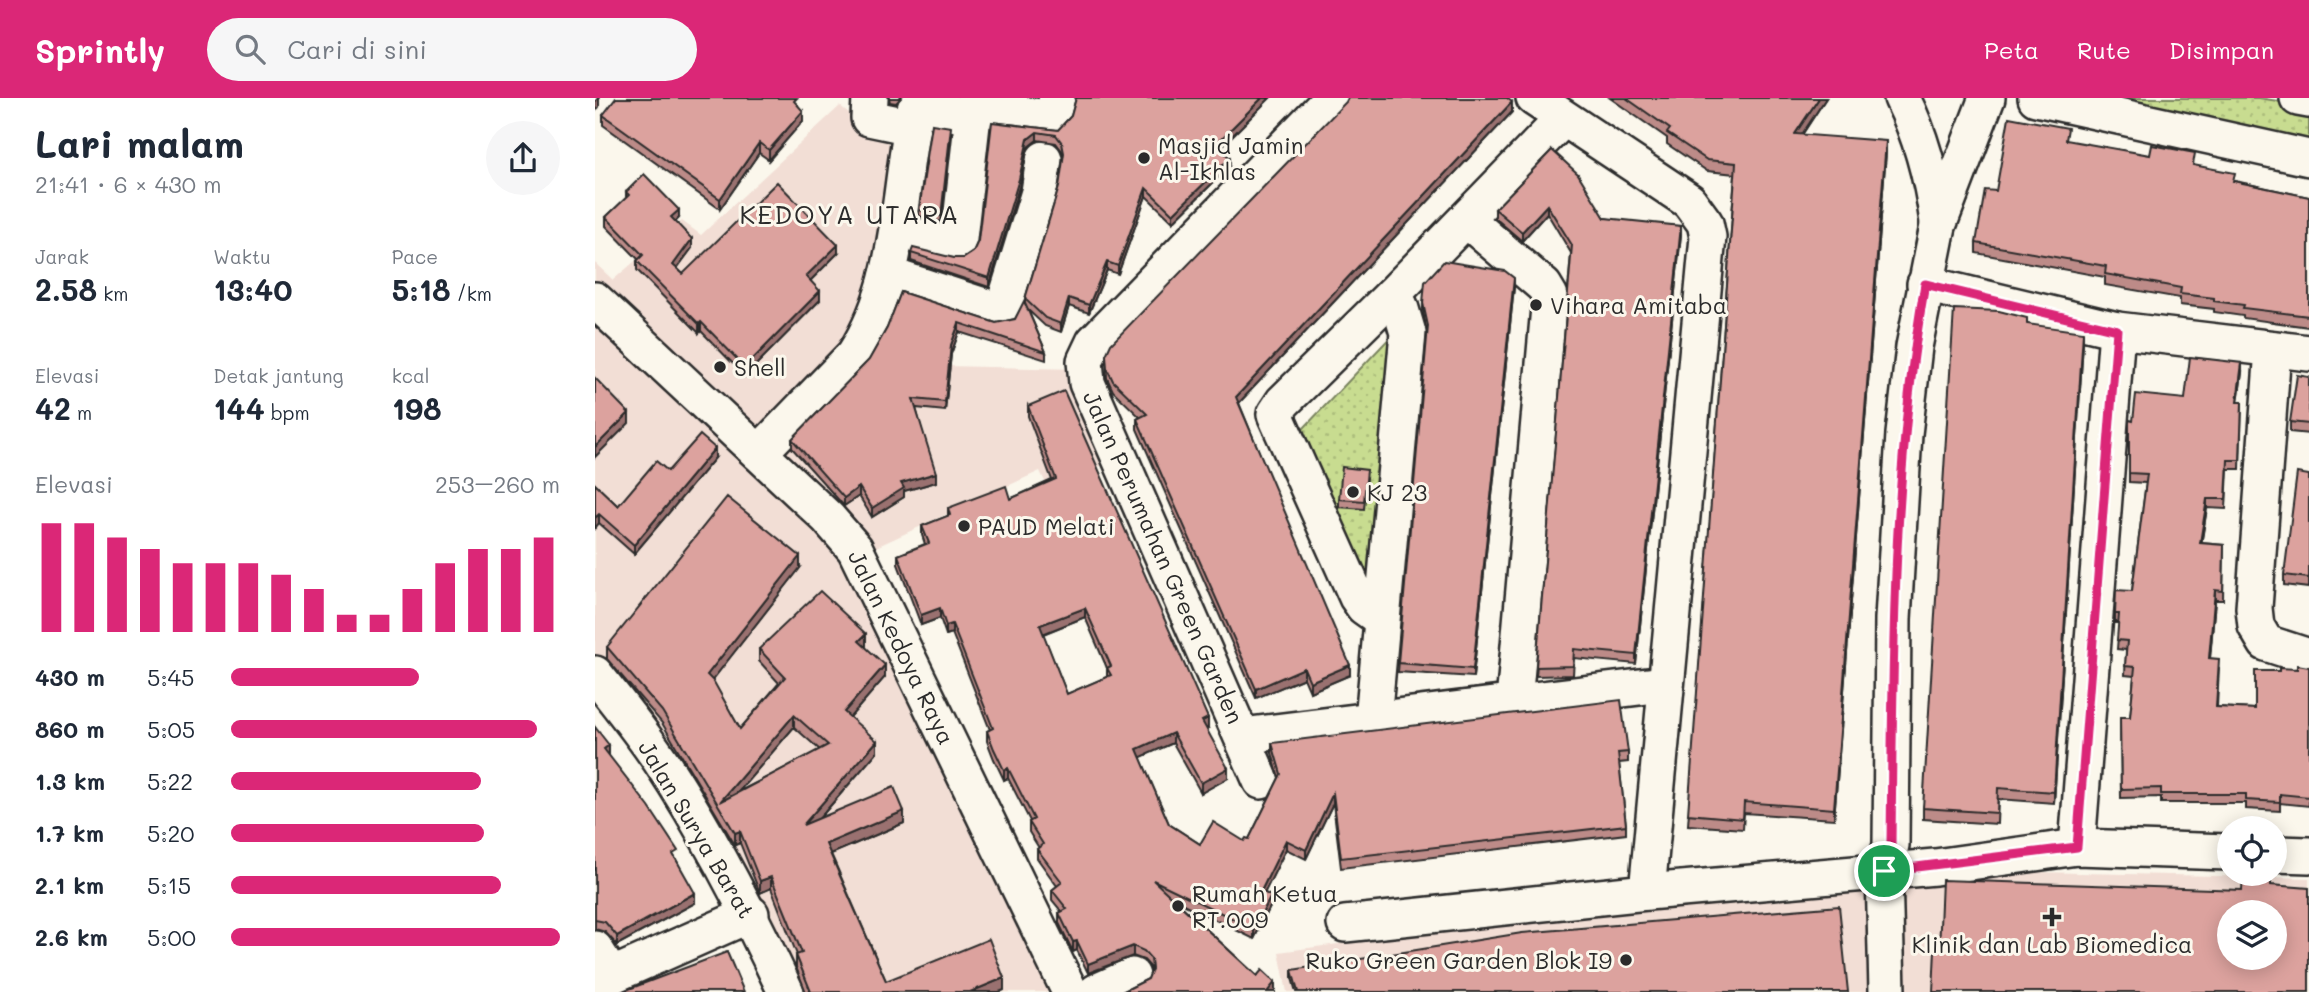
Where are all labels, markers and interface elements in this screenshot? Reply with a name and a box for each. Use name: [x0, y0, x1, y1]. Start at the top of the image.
search box: [207, 18, 697, 81]
text: Sprintly: [35, 28, 165, 71]
icon: search: [231, 30, 269, 68]
text: Cari di sini: [287, 32, 427, 66]
text: Peta: [1984, 34, 2039, 65]
text: Rute: [2077, 34, 2131, 65]
text: Disimpan: [2169, 34, 2274, 65]
text: Lari malam: [35, 118, 244, 168]
button: share: [486, 121, 560, 195]
place label: Masjid Jamin Al-Ikhlas: [1158, 130, 1304, 186]
marker: Masjid Jamin Al-Ikhlas: [1136, 150, 1152, 166]
text: 21:41 · 6 × 430 m: [35, 169, 222, 199]
district label: KEDOYA UTARA: [740, 197, 960, 231]
text: Jarak: [35, 244, 89, 269]
text: Waktu: [213, 244, 271, 269]
text: Pace: [392, 244, 438, 269]
text: 2.58: [35, 269, 97, 309]
text: 13:40: [213, 269, 292, 309]
text: 5:18: [392, 269, 451, 309]
text: km: [97, 281, 128, 306]
text: /km: [451, 281, 492, 306]
place label: Vihara Amitaba: [1550, 290, 1727, 320]
marker: Vihara Amitaba: [1528, 297, 1544, 313]
place label: Shell: [734, 352, 786, 382]
marker: Shell: [712, 359, 728, 375]
text: Elevasi: [35, 363, 99, 388]
text: Detak jantung: [213, 363, 344, 388]
text: kcal: [392, 363, 430, 388]
street label: Jalan Perumahan Green Garden: [1077, 386, 1251, 728]
text: 42: [35, 388, 71, 428]
text: 144: [213, 388, 265, 428]
text: 198: [392, 388, 442, 428]
text: m: [71, 400, 92, 425]
text: bpm: [265, 400, 310, 425]
text: Elevasi: [35, 469, 113, 499]
text: 253–260 m: [435, 469, 560, 499]
place label: KJ 23: [1367, 477, 1427, 507]
marker: KJ 23: [1345, 484, 1361, 500]
place label: PAUD Melati: [978, 511, 1114, 541]
marker: PAUD Melati: [956, 518, 972, 534]
street label: Jalan Kedoya Raya: [842, 545, 962, 749]
text: 430 m: [35, 662, 105, 692]
text: 5:45: [147, 662, 194, 692]
text: 860 m: [35, 714, 105, 744]
text: 5:05: [147, 714, 195, 744]
street label: Jalan Surya Barat: [632, 734, 762, 924]
text: 1.3 km: [35, 766, 105, 796]
text: 5:22: [147, 766, 193, 796]
map controls: [2217, 816, 2287, 970]
button: locate: [2217, 816, 2287, 886]
text: 1.7 km: [35, 818, 104, 848]
text: 5:20: [147, 818, 195, 848]
pin: [1854, 841, 1914, 901]
icon: arrive: [1865, 852, 1903, 890]
text: 2.1 km: [35, 870, 104, 900]
text: 5:15: [147, 870, 191, 900]
place label: Rumah Ketua RT.009: [1192, 878, 1338, 934]
marker: Rumah Ketua RT.009: [1170, 898, 1186, 914]
button: layers: [2217, 900, 2287, 970]
marker: Klinik dan Lab Biomedica: [2042, 907, 2062, 927]
text: 2.6 km: [35, 922, 108, 952]
text: 5:00: [147, 922, 196, 952]
place label: Klinik dan Lab Biomedica: [1912, 929, 2192, 959]
place label: Ruko Green Garden Blok I9: [1306, 945, 1612, 975]
marker: Ruko Green Garden Blok I9: [1618, 952, 1634, 968]

